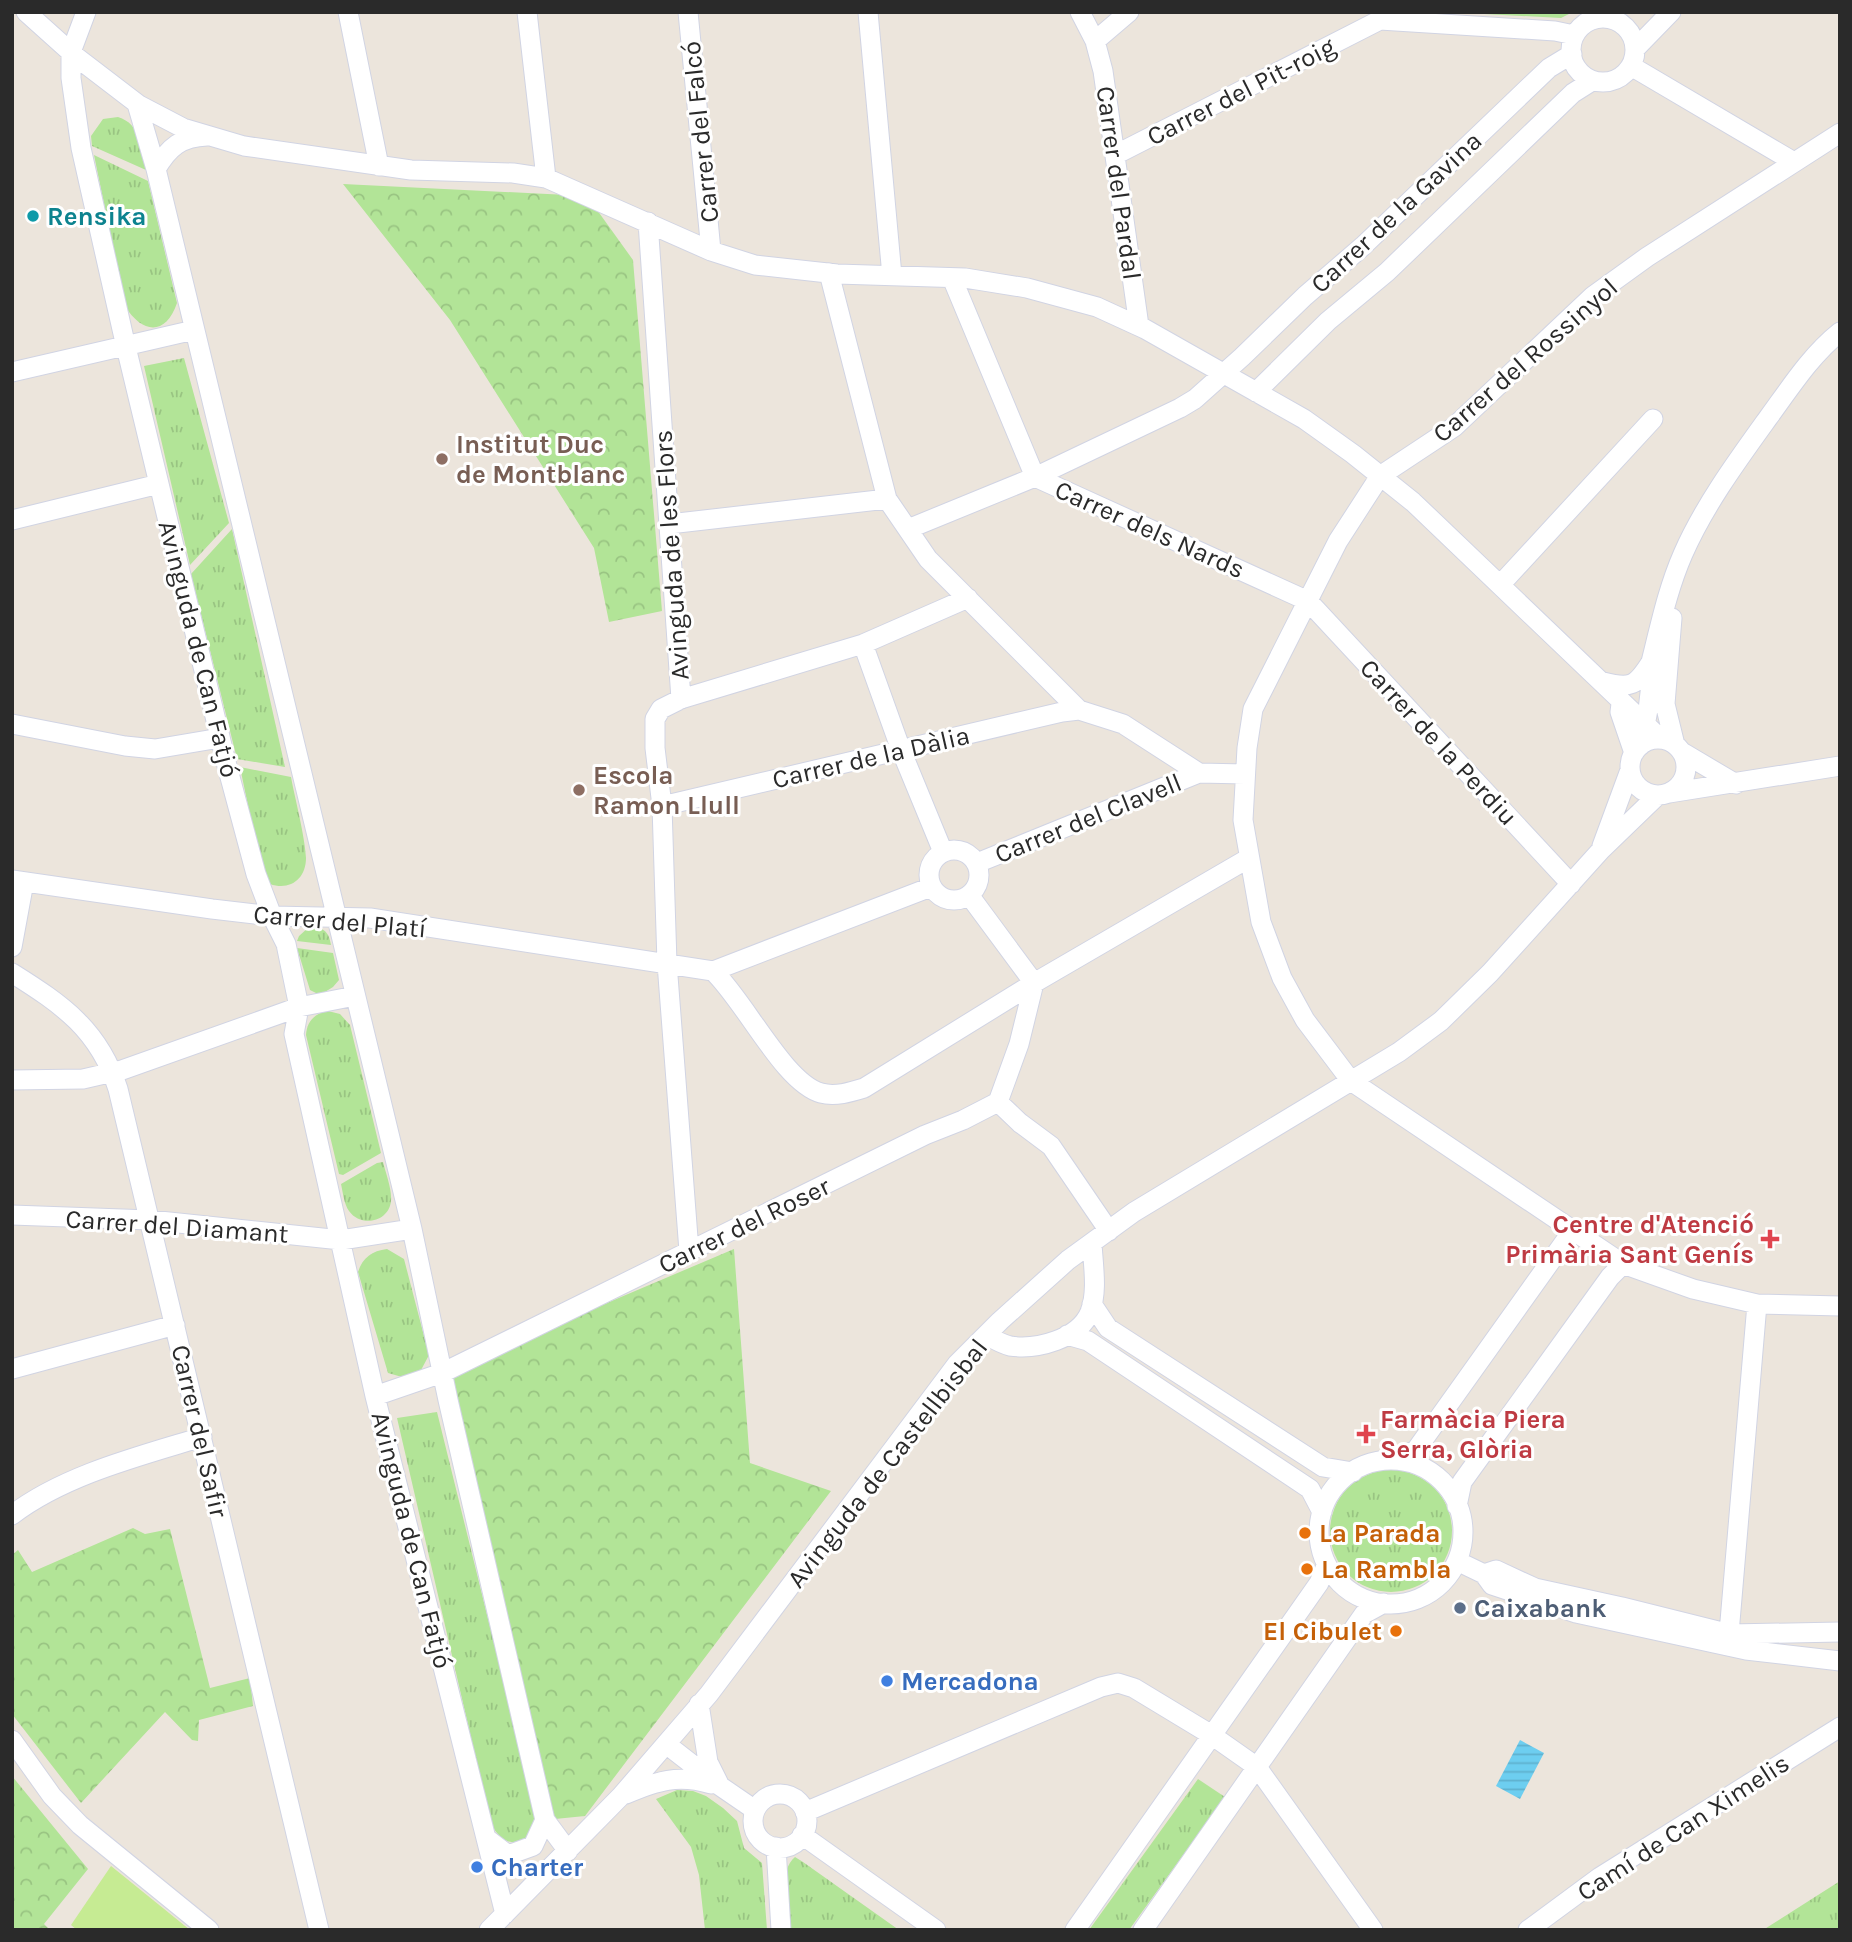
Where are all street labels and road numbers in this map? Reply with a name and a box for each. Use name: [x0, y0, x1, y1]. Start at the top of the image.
street label: Carrer del Pit-roig: [1142, 30, 1341, 152]
street label: Carrer del Falcó: [676, 40, 725, 224]
street label: Carrer del Pardal: [1090, 84, 1147, 282]
street label: Carrer de la Gavina: [1304, 125, 1488, 300]
street label: Carrer del Rossinyol: [1427, 272, 1624, 449]
street label: Avinguda de les Flors: [647, 429, 696, 681]
street label: Carrer dels Nards: [1050, 474, 1249, 585]
street label: Avinguda de Can Fatjó: [152, 517, 245, 781]
street label: Carrer de la Perdiu: [1353, 653, 1524, 832]
street label: Carrer de la Dàlia: [769, 720, 973, 795]
street label: Carrer del Clavell: [990, 767, 1186, 870]
street label: Carrer del Platí: [252, 898, 428, 945]
street label: Carrer del Roser: [654, 1170, 835, 1280]
street label: Carrer del Diamant: [64, 1203, 290, 1250]
street label: Avinguda de Castellbisbal: [781, 1333, 994, 1594]
street label: Carrer del Safir: [165, 1342, 235, 1521]
street label: Avinguda de Can Fatjó: [365, 1408, 458, 1672]
street label: Camí de Can Ximelis: [1572, 1747, 1795, 1908]

